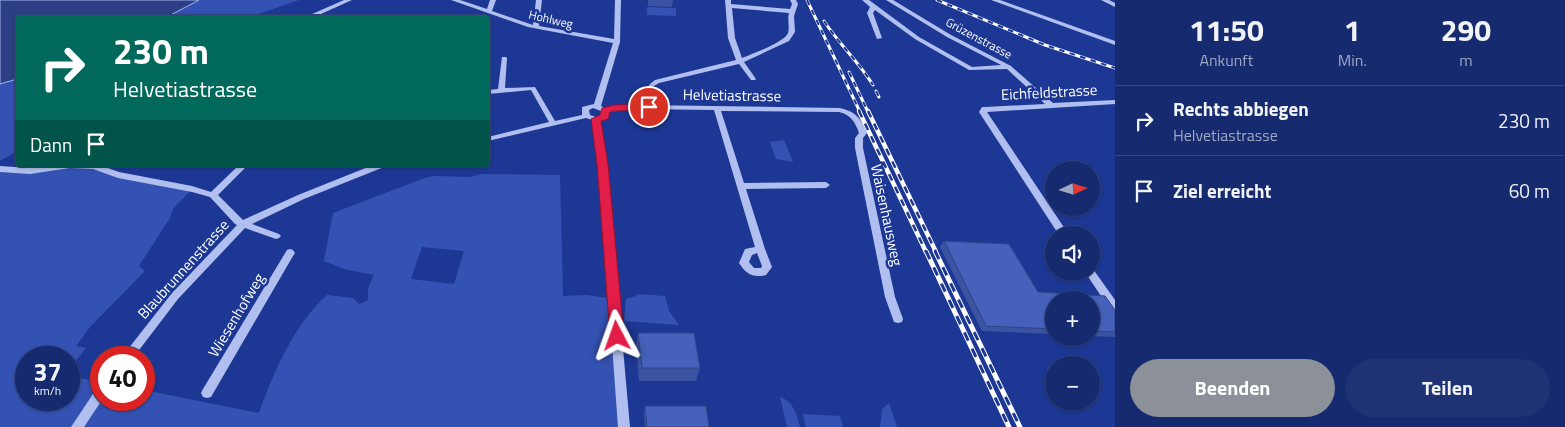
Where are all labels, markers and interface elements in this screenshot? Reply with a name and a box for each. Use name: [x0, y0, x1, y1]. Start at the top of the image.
street label: Hohlweg: [527, 5, 575, 33]
text: 11:50: [1189, 7, 1264, 53]
text: 1: [1344, 7, 1361, 53]
text: 290: [1441, 7, 1491, 53]
street label: Grüzenstrasse: [942, 12, 1016, 64]
text: 230 m: [113, 24, 209, 78]
icon: right: [30, 35, 95, 100]
text: Ankunft: [1199, 48, 1253, 72]
text: Min.: [1338, 48, 1367, 72]
text: m: [1459, 48, 1473, 72]
text: Helvetiastrasse: [113, 72, 257, 106]
street label: Eichfeldstrasse: [1000, 78, 1098, 106]
street label: Helvetiastrasse: [683, 83, 781, 107]
pin: [628, 86, 670, 128]
icon: arrive: [635, 93, 663, 121]
text: Rechts abbiegen: [1173, 94, 1309, 123]
text: 230 m: [1498, 106, 1550, 135]
icon: right: [1130, 107, 1158, 135]
text: Helvetiastrasse: [1173, 123, 1278, 147]
text: Dann: [30, 130, 72, 159]
icon: arrive: [82, 130, 110, 158]
north arrow: [1045, 161, 1100, 216]
map controls: [1045, 161, 1100, 411]
street label: Waisenhausweg: [865, 162, 909, 268]
text: Ziel erreicht: [1173, 176, 1271, 205]
text: 60 m: [1509, 176, 1550, 205]
icon: arrive: [1130, 177, 1158, 205]
street label: Blaubrunnenstrasse: [132, 214, 234, 324]
button: sound: [1045, 226, 1100, 281]
street label: Wiesenhofweg: [202, 268, 270, 361]
button: +: [1045, 291, 1100, 346]
position arrow: [590, 309, 642, 361]
speed limit sign: 40: [90, 346, 155, 411]
text: 37: [33, 353, 62, 391]
button: −: [1045, 356, 1100, 411]
button: Beenden: [1130, 359, 1335, 417]
button: Teilen: [1345, 359, 1550, 417]
text: km/h: [34, 381, 61, 400]

